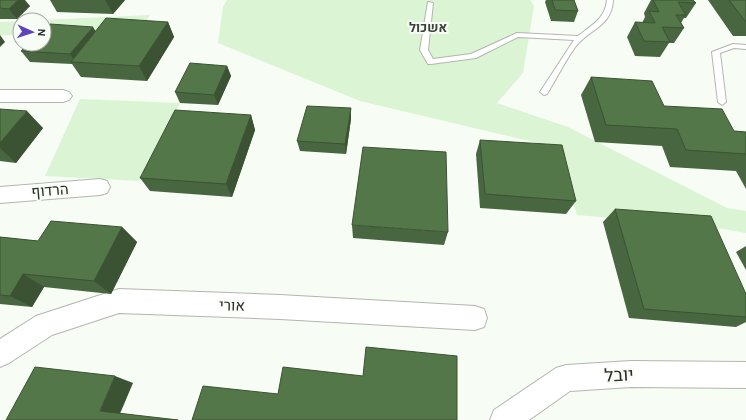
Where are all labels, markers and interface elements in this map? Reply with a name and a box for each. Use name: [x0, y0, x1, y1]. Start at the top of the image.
north arrow: [12, 12, 52, 52]
district label: אשכול: [409, 22, 447, 35]
text: N: [36, 28, 47, 37]
street label: הרדוף: [31, 182, 69, 200]
street label: אורי: [219, 298, 245, 314]
street label: יובל: [604, 366, 634, 386]

